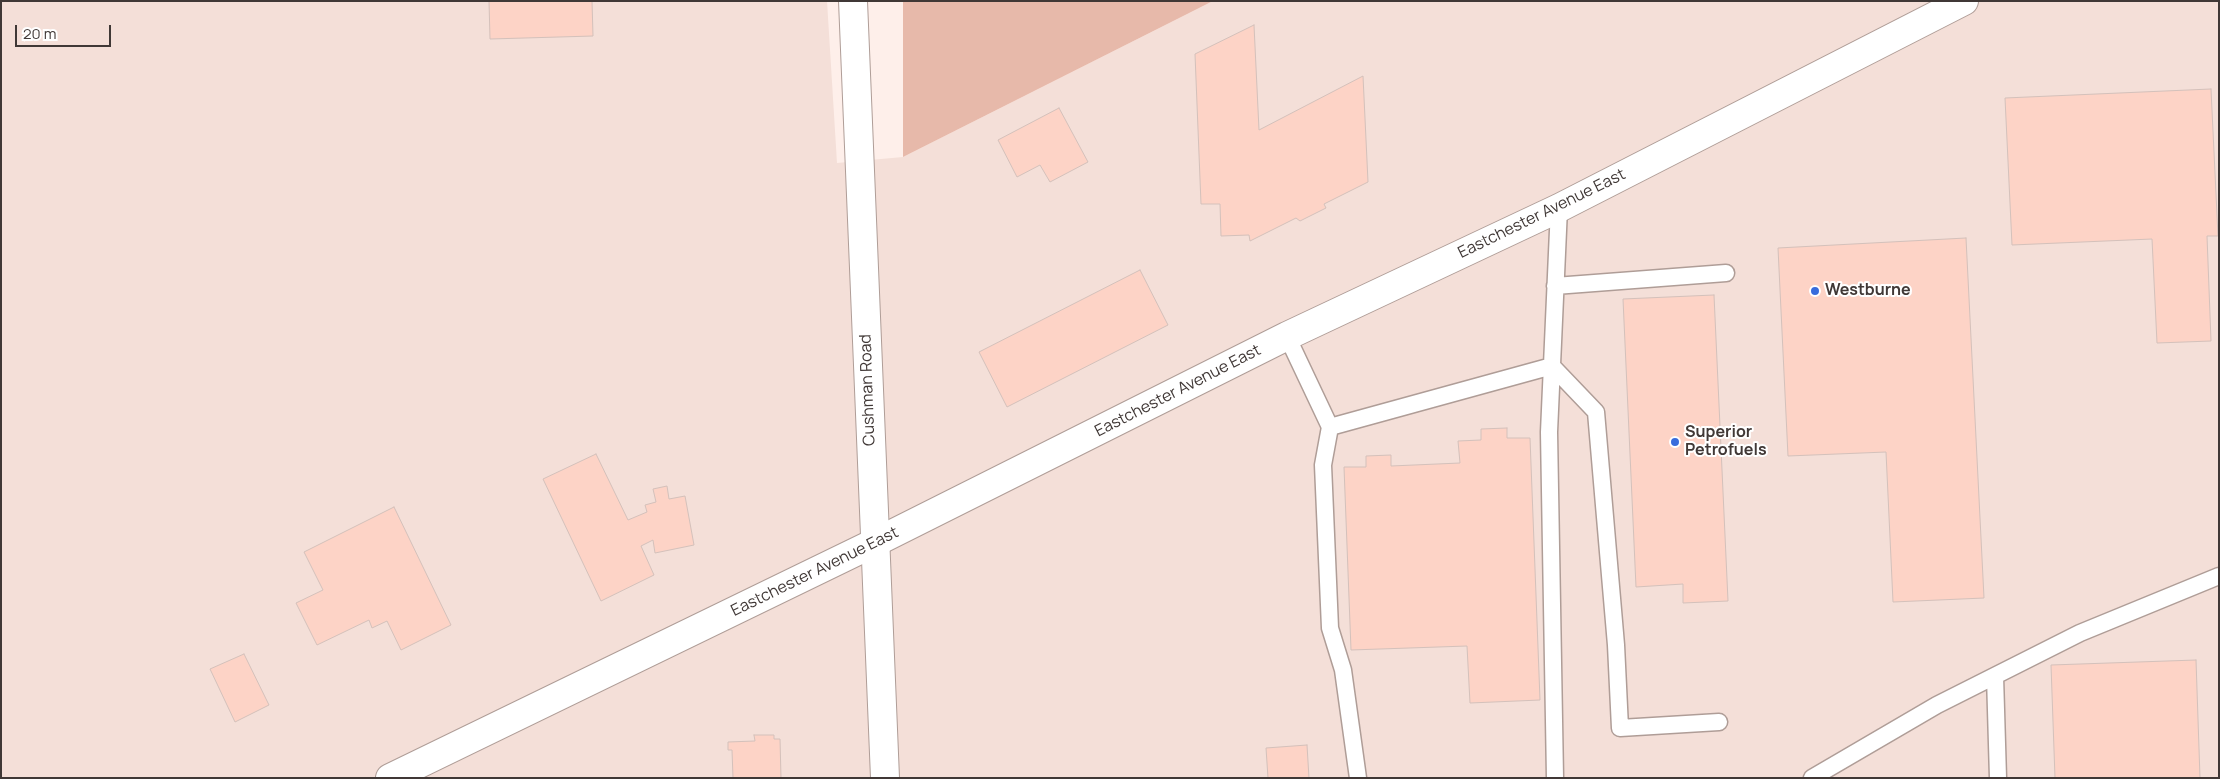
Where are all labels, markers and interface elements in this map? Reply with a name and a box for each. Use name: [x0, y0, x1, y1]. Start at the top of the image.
scale bar: [18, 15, 114, 47]
text: 20 m: [23, 23, 56, 44]
street label: Eastchester Avenue East: [1455, 165, 1629, 263]
place label: Westburne: [1825, 281, 1911, 301]
marker: Westburne: [1809, 285, 1821, 297]
street label: Cushman Road: [856, 334, 880, 446]
street label: Eastchester Avenue East: [1092, 341, 1264, 441]
place label: Superior Petrofuels: [1685, 423, 1767, 461]
marker: Superior Petrofuels: [1669, 436, 1681, 448]
street label: Eastchester Avenue East: [728, 523, 902, 621]

